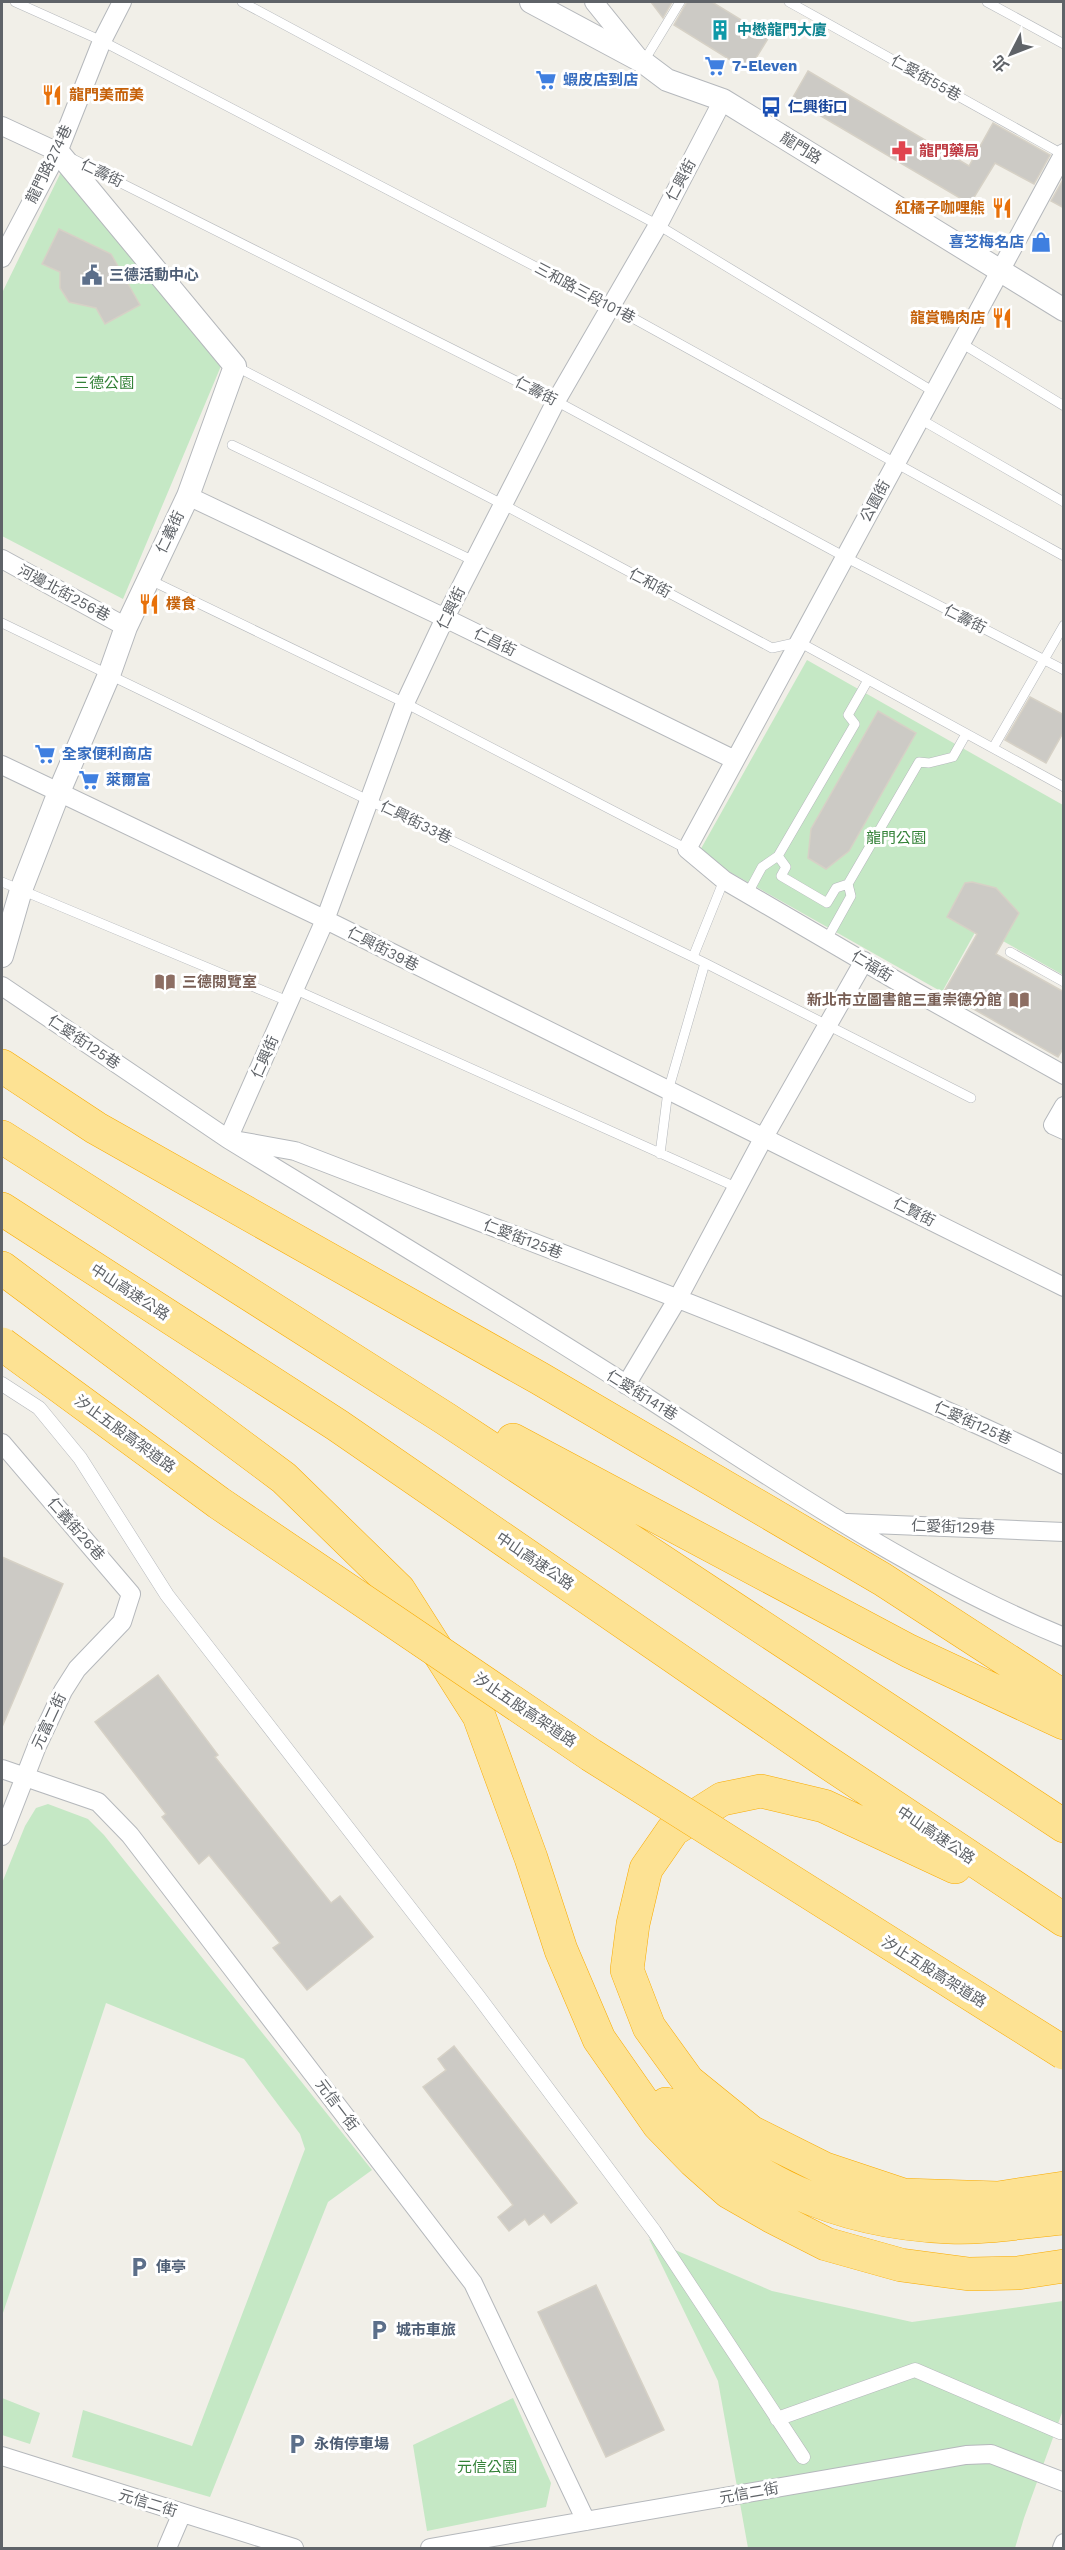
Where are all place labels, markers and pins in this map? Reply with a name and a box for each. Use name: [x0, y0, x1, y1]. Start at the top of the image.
building icon: 中懋龍門大廈: [708, 18, 732, 42]
place label: 中懋龍門大廈: [737, 21, 827, 39]
supermarket icon: 7-Eleven: [703, 54, 727, 78]
place label: 7-Eleven: [732, 57, 797, 75]
supermarket icon: 蝦皮店到店: [534, 68, 558, 92]
place label: 蝦皮店到店: [563, 71, 638, 89]
restaurant icon: 龍門美而美: [40, 83, 64, 107]
place label: 龍門美而美: [69, 86, 144, 104]
bus stop icon: 仁興街口: [759, 95, 783, 119]
place label: 仁興街口: [788, 98, 848, 116]
pharmacy icon: 龍門藥局: [890, 139, 914, 163]
place label: 龍門藥局: [919, 142, 979, 160]
restaurant icon: 紅橘子咖哩熊: [990, 196, 1014, 220]
place label: 紅橘子咖哩熊: [895, 199, 985, 217]
shop icon: 喜芝梅名店: [1029, 230, 1053, 254]
place label: 喜芝梅名店: [949, 233, 1024, 251]
public building icon: 三德活動中心: [80, 263, 104, 287]
place label: 三德活動中心: [109, 266, 199, 284]
restaurant icon: 龍賞鴨肉店: [990, 306, 1014, 330]
place label: 龍賞鴨肉店: [910, 309, 985, 327]
restaurant icon: 樸食: [137, 592, 161, 616]
place label: 樸食: [166, 595, 196, 613]
supermarket icon: 全家便利商店: [33, 742, 57, 766]
place label: 全家便利商店: [62, 745, 152, 763]
supermarket icon: 萊爾富: [77, 768, 101, 792]
place label: 萊爾富: [106, 771, 151, 789]
library icon: 三德閱覽室: [153, 970, 177, 994]
place label: 三德閱覽室: [182, 973, 257, 991]
library icon: 新北市立圖書館三重崇德分館: [1007, 988, 1031, 1012]
place label: 新北市立圖書館三重崇德分館: [807, 991, 1002, 1009]
parking icon: 俥亭: [127, 2255, 151, 2279]
place label: 俥亭: [156, 2258, 186, 2276]
parking icon: 城市車旅: [367, 2318, 391, 2342]
place label: 城市車旅: [396, 2321, 456, 2339]
parking icon: 永侑停車場: [285, 2432, 309, 2456]
place label: 永侑停車場: [314, 2435, 389, 2453]

